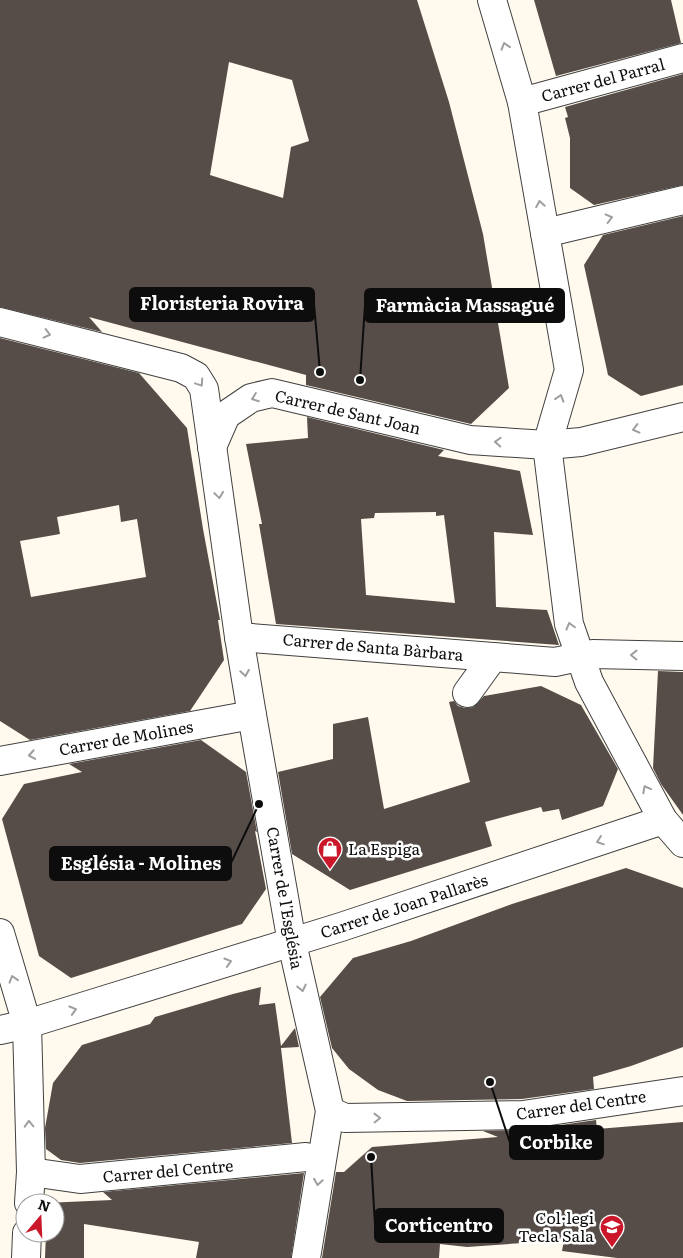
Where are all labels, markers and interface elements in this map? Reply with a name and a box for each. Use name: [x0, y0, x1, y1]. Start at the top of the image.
one-way arrow: [501, 42, 511, 50]
street label: Carrer del Parral: [538, 51, 667, 107]
one-way arrow: [535, 200, 545, 208]
one-way arrow: [605, 213, 614, 224]
callout: Floristeria Rovira: [130, 288, 314, 321]
text: Floristeria Rovira: [140, 289, 305, 316]
callout: Farmàcia Massagué: [365, 289, 564, 322]
text: Farmàcia Massagué: [376, 291, 554, 318]
one-way arrow: [43, 328, 52, 339]
one-way arrow: [194, 377, 203, 387]
street label: Carrer de Sant Joan: [273, 383, 424, 440]
one-way arrow: [251, 392, 259, 402]
one-way arrow: [555, 394, 565, 403]
one-way arrow: [631, 423, 640, 434]
one-way arrow: [494, 436, 502, 447]
one-way arrow: [213, 492, 224, 500]
one-way arrow: [565, 622, 576, 631]
street label: Carrer de Santa Bàrbara: [282, 626, 465, 666]
one-way arrow: [630, 650, 638, 660]
one-way arrow: [240, 669, 250, 678]
street label: Carrer de Molines: [57, 713, 195, 761]
one-way arrow: [28, 750, 37, 760]
one-way arrow: [643, 785, 653, 794]
street label: Carrer de l'Església: [262, 825, 310, 971]
one-way arrow: [597, 835, 605, 845]
shop icon: La Espiga: [317, 836, 343, 870]
place label: La Espiga: [348, 836, 420, 860]
callout: Església - Molines: [50, 847, 231, 880]
text: Església - Molines: [61, 849, 221, 876]
street label: Carrer de Joan Pallarès: [317, 867, 490, 943]
one-way arrow: [224, 958, 232, 968]
one-way arrow: [9, 975, 19, 983]
one-way arrow: [297, 984, 307, 993]
one-way arrow: [69, 1006, 77, 1016]
street label: Carrer del Centre: [514, 1083, 647, 1125]
one-way arrow: [374, 1113, 381, 1123]
one-way arrow: [24, 1119, 35, 1127]
callout: Corbike: [510, 1126, 603, 1159]
text: Corbike: [519, 1128, 593, 1155]
street label: Carrer del Centre: [102, 1152, 234, 1188]
one-way arrow: [313, 1178, 324, 1186]
north arrow: [15, 1193, 65, 1243]
text: N: [36, 1193, 54, 1216]
place label: Col·legi Tecla Sala: [518, 1205, 594, 1247]
callout: Corticentro: [375, 1209, 503, 1242]
text: Corticentro: [385, 1211, 493, 1238]
school or university icon: Col·legi Tecla Sala: [599, 1214, 625, 1248]

